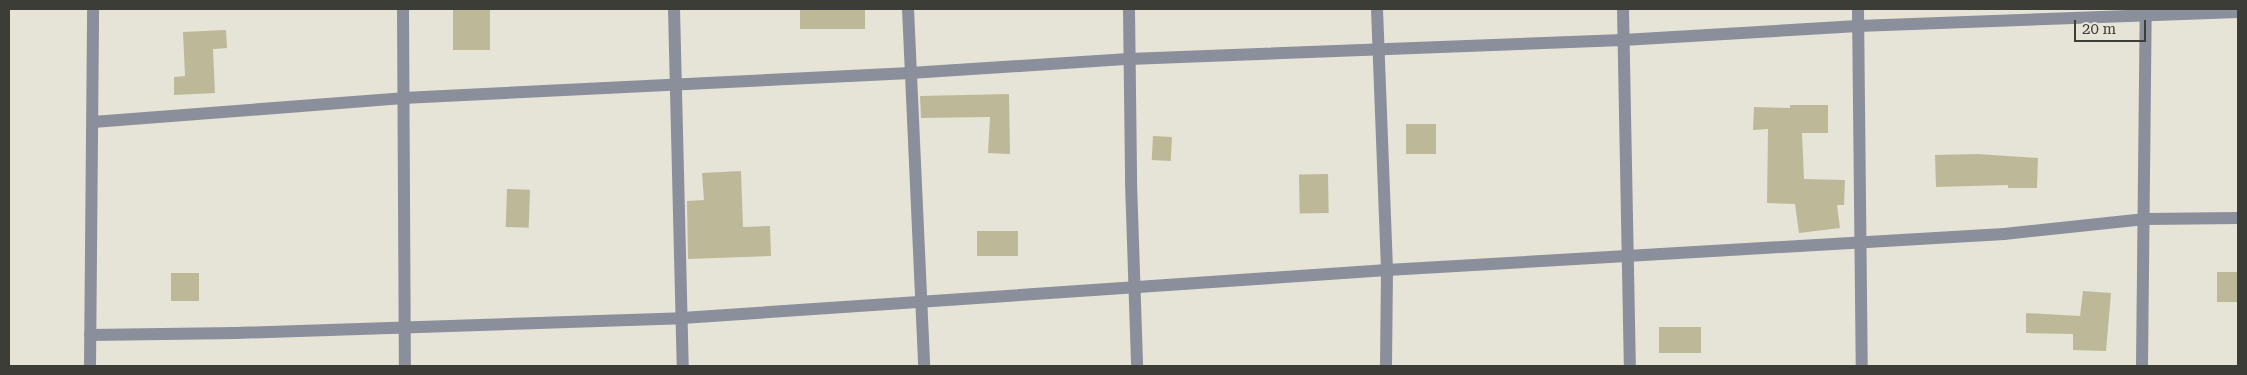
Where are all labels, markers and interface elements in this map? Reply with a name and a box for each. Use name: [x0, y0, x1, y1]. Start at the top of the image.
scale bar: [2077, 10, 2150, 42]
text: 20 m: [2082, 20, 2116, 38]

